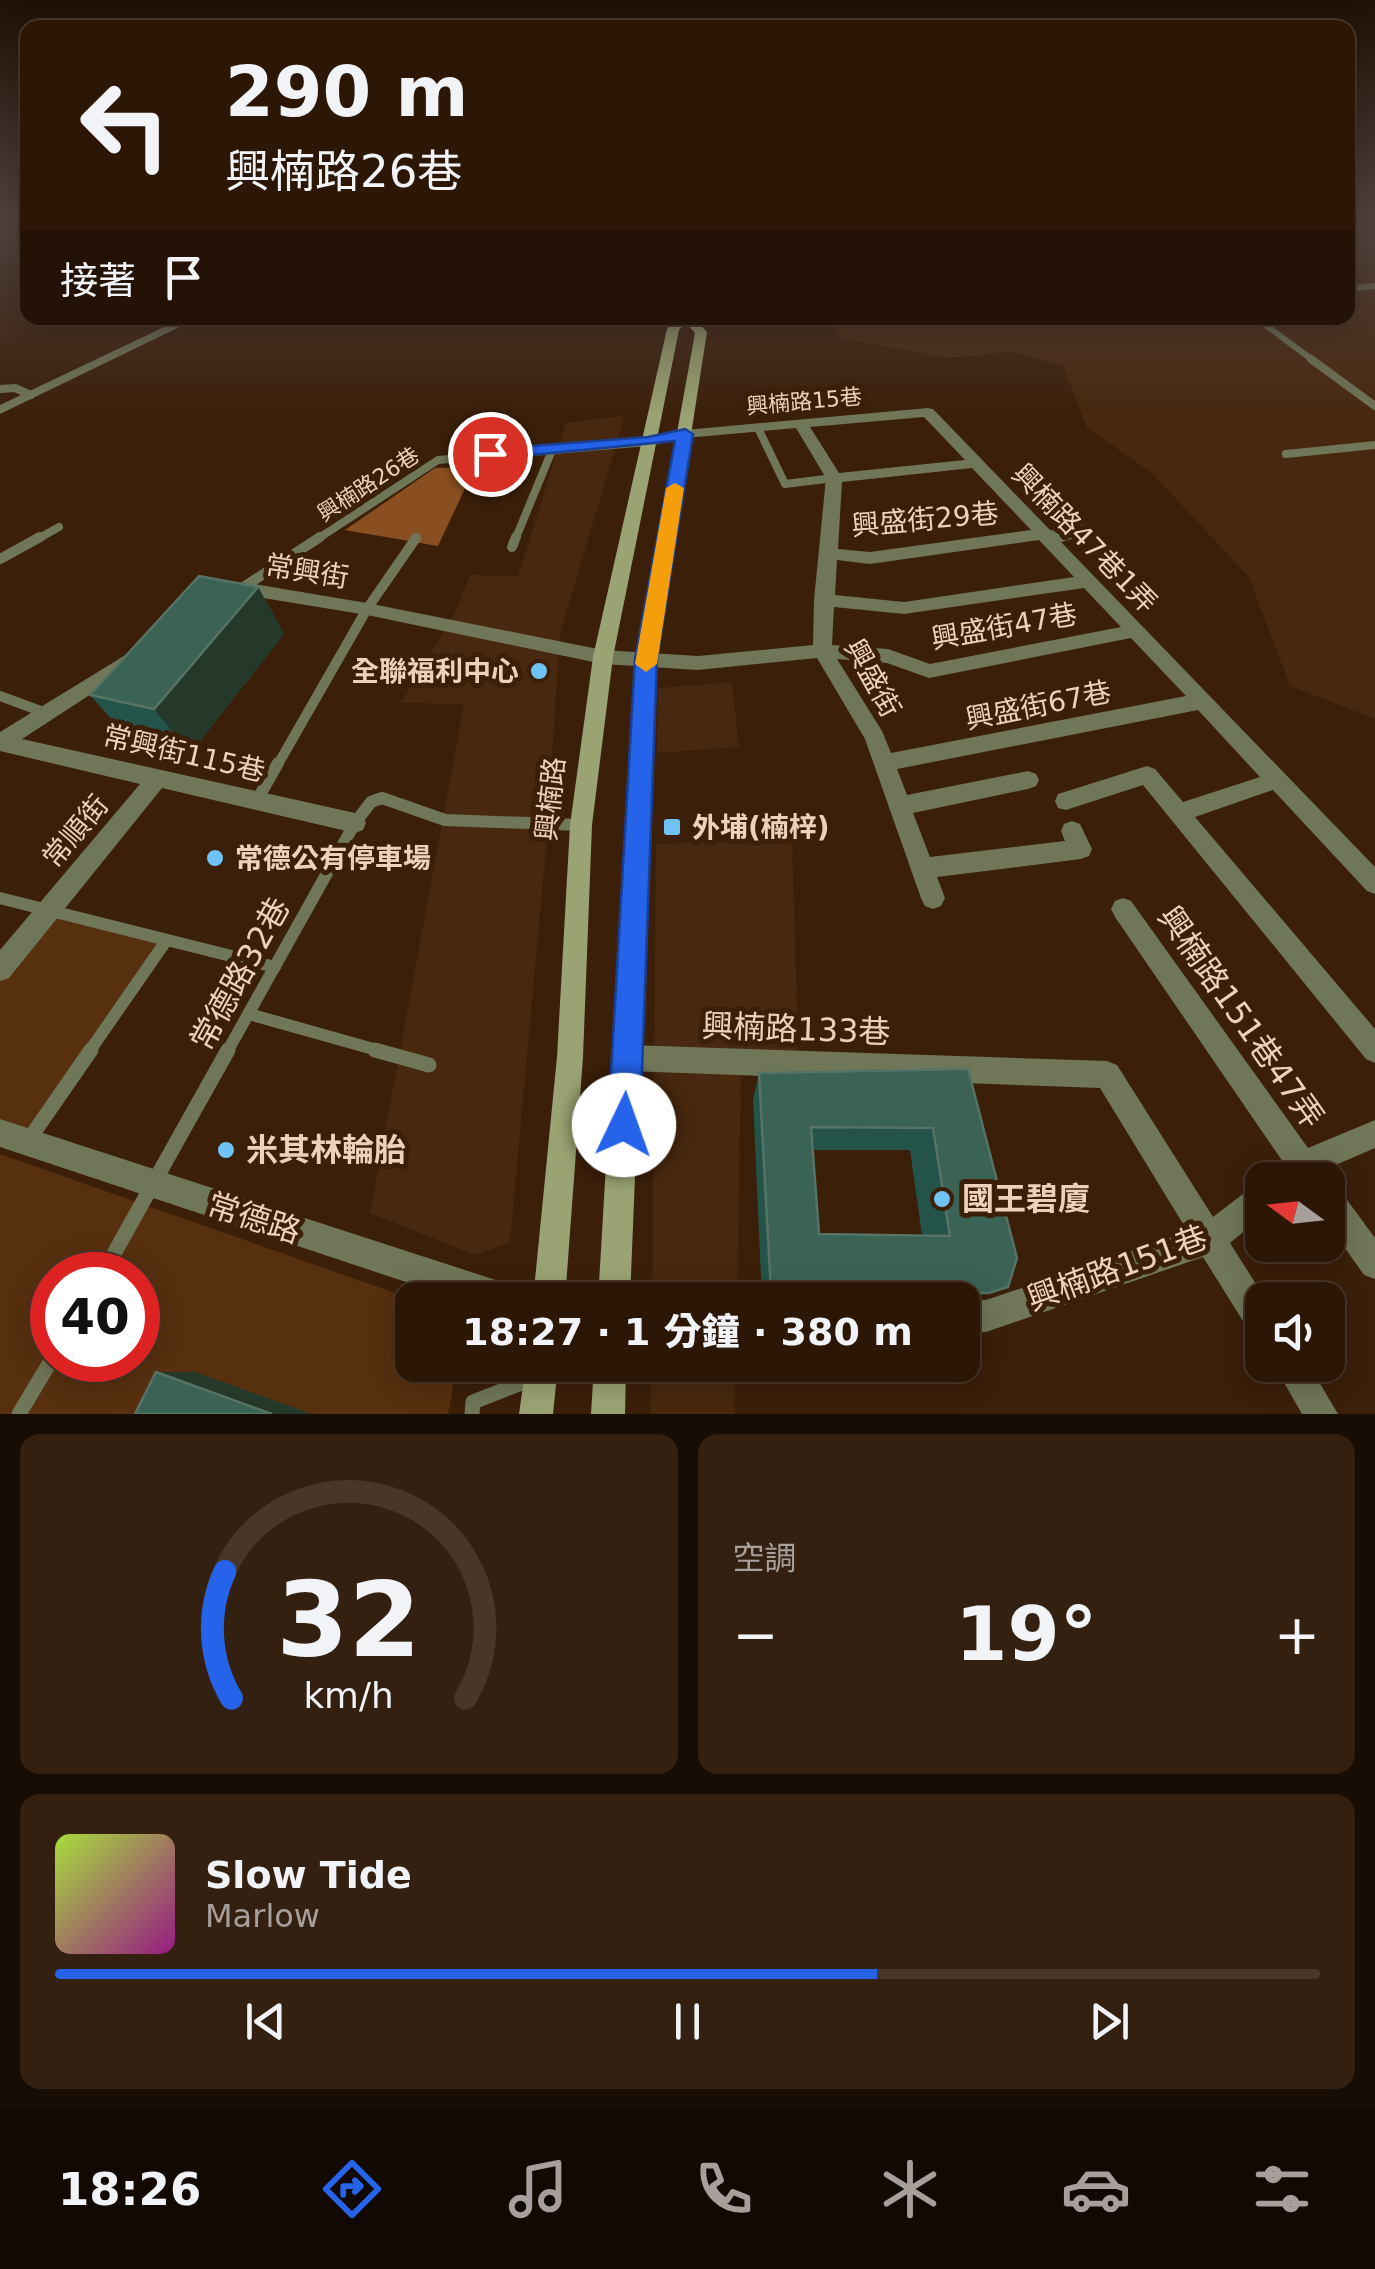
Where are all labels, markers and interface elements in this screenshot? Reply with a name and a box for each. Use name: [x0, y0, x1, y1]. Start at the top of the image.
text: 290 m: [225, 51, 468, 133]
icon: left: [60, 60, 190, 190]
text: 興楠路26巷: [225, 145, 462, 198]
icon: arrive: [156, 250, 211, 305]
text: 接著: [60, 259, 136, 303]
street label: 興楠路15巷: [745, 384, 863, 419]
pin: [448, 412, 533, 497]
icon: arrive: [463, 427, 518, 482]
street label: 興楠路26巷: [313, 442, 424, 526]
street label: 興楠路47巷1弄: [1006, 457, 1164, 619]
street label: 興盛街29巷: [850, 497, 1000, 542]
street label: 常興街: [263, 549, 351, 594]
street label: 興盛街47巷: [929, 597, 1080, 656]
street label: 興盛街: [838, 634, 907, 723]
place label: 全聯福利中心: [351, 655, 519, 688]
marker: 全聯福利中心: [528, 660, 550, 682]
street label: 興盛街67巷: [962, 675, 1114, 736]
street label: 常興街115巷: [100, 719, 268, 788]
street label: 興楠路: [530, 756, 571, 843]
street label: 常順街: [36, 789, 115, 874]
place label: 外埔(楠梓): [692, 811, 830, 844]
marker: 外埔(楠梓): [661, 816, 683, 838]
place label: 常德公有停車場: [235, 842, 431, 875]
marker: 常德公有停車場: [204, 847, 226, 869]
street label: 常德路32巷: [182, 891, 298, 1057]
street label: 興楠路151巷47弄: [1150, 899, 1332, 1135]
street label: 興楠路133巷: [701, 1007, 891, 1051]
position arrow: [572, 1073, 676, 1177]
place label: 米其林輪胎: [246, 1131, 406, 1169]
marker: 米其林輪胎: [215, 1139, 237, 1161]
north arrow: [1245, 1162, 1345, 1262]
map controls: [1245, 1162, 1345, 1382]
place label: 國王碧廈: [962, 1180, 1090, 1218]
street label: 常德路: [202, 1185, 306, 1251]
marker: 國王碧廈: [931, 1188, 953, 1210]
street label: 興楠路151巷: [1022, 1218, 1212, 1318]
speed limit sign: 40: [30, 1252, 160, 1382]
button: sound: [1245, 1282, 1345, 1382]
text: 18:27 · 1 分鐘 · 380 m: [462, 1310, 913, 1354]
text: 空調: [733, 1539, 797, 1577]
text: 32: [276, 1559, 421, 1681]
text: 19°: [955, 1590, 1097, 1678]
text: −: [733, 1603, 779, 1667]
text: +: [1274, 1603, 1320, 1667]
text: km/h: [304, 1675, 394, 1716]
text: Slow Tide: [205, 1853, 412, 1897]
text: Marlow: [205, 1897, 320, 1935]
icon: previous: [238, 1994, 293, 2049]
icon: pause: [660, 1994, 715, 2049]
icon: next: [1082, 1994, 1137, 2049]
icon: directions: [317, 2154, 387, 2224]
icon: music: [503, 2154, 573, 2224]
icon: phone: [689, 2154, 759, 2224]
icon: climate: [875, 2154, 945, 2224]
icon: car: [1061, 2154, 1131, 2224]
icon: filters: [1247, 2154, 1317, 2224]
text: 18:26: [58, 2163, 201, 2216]

